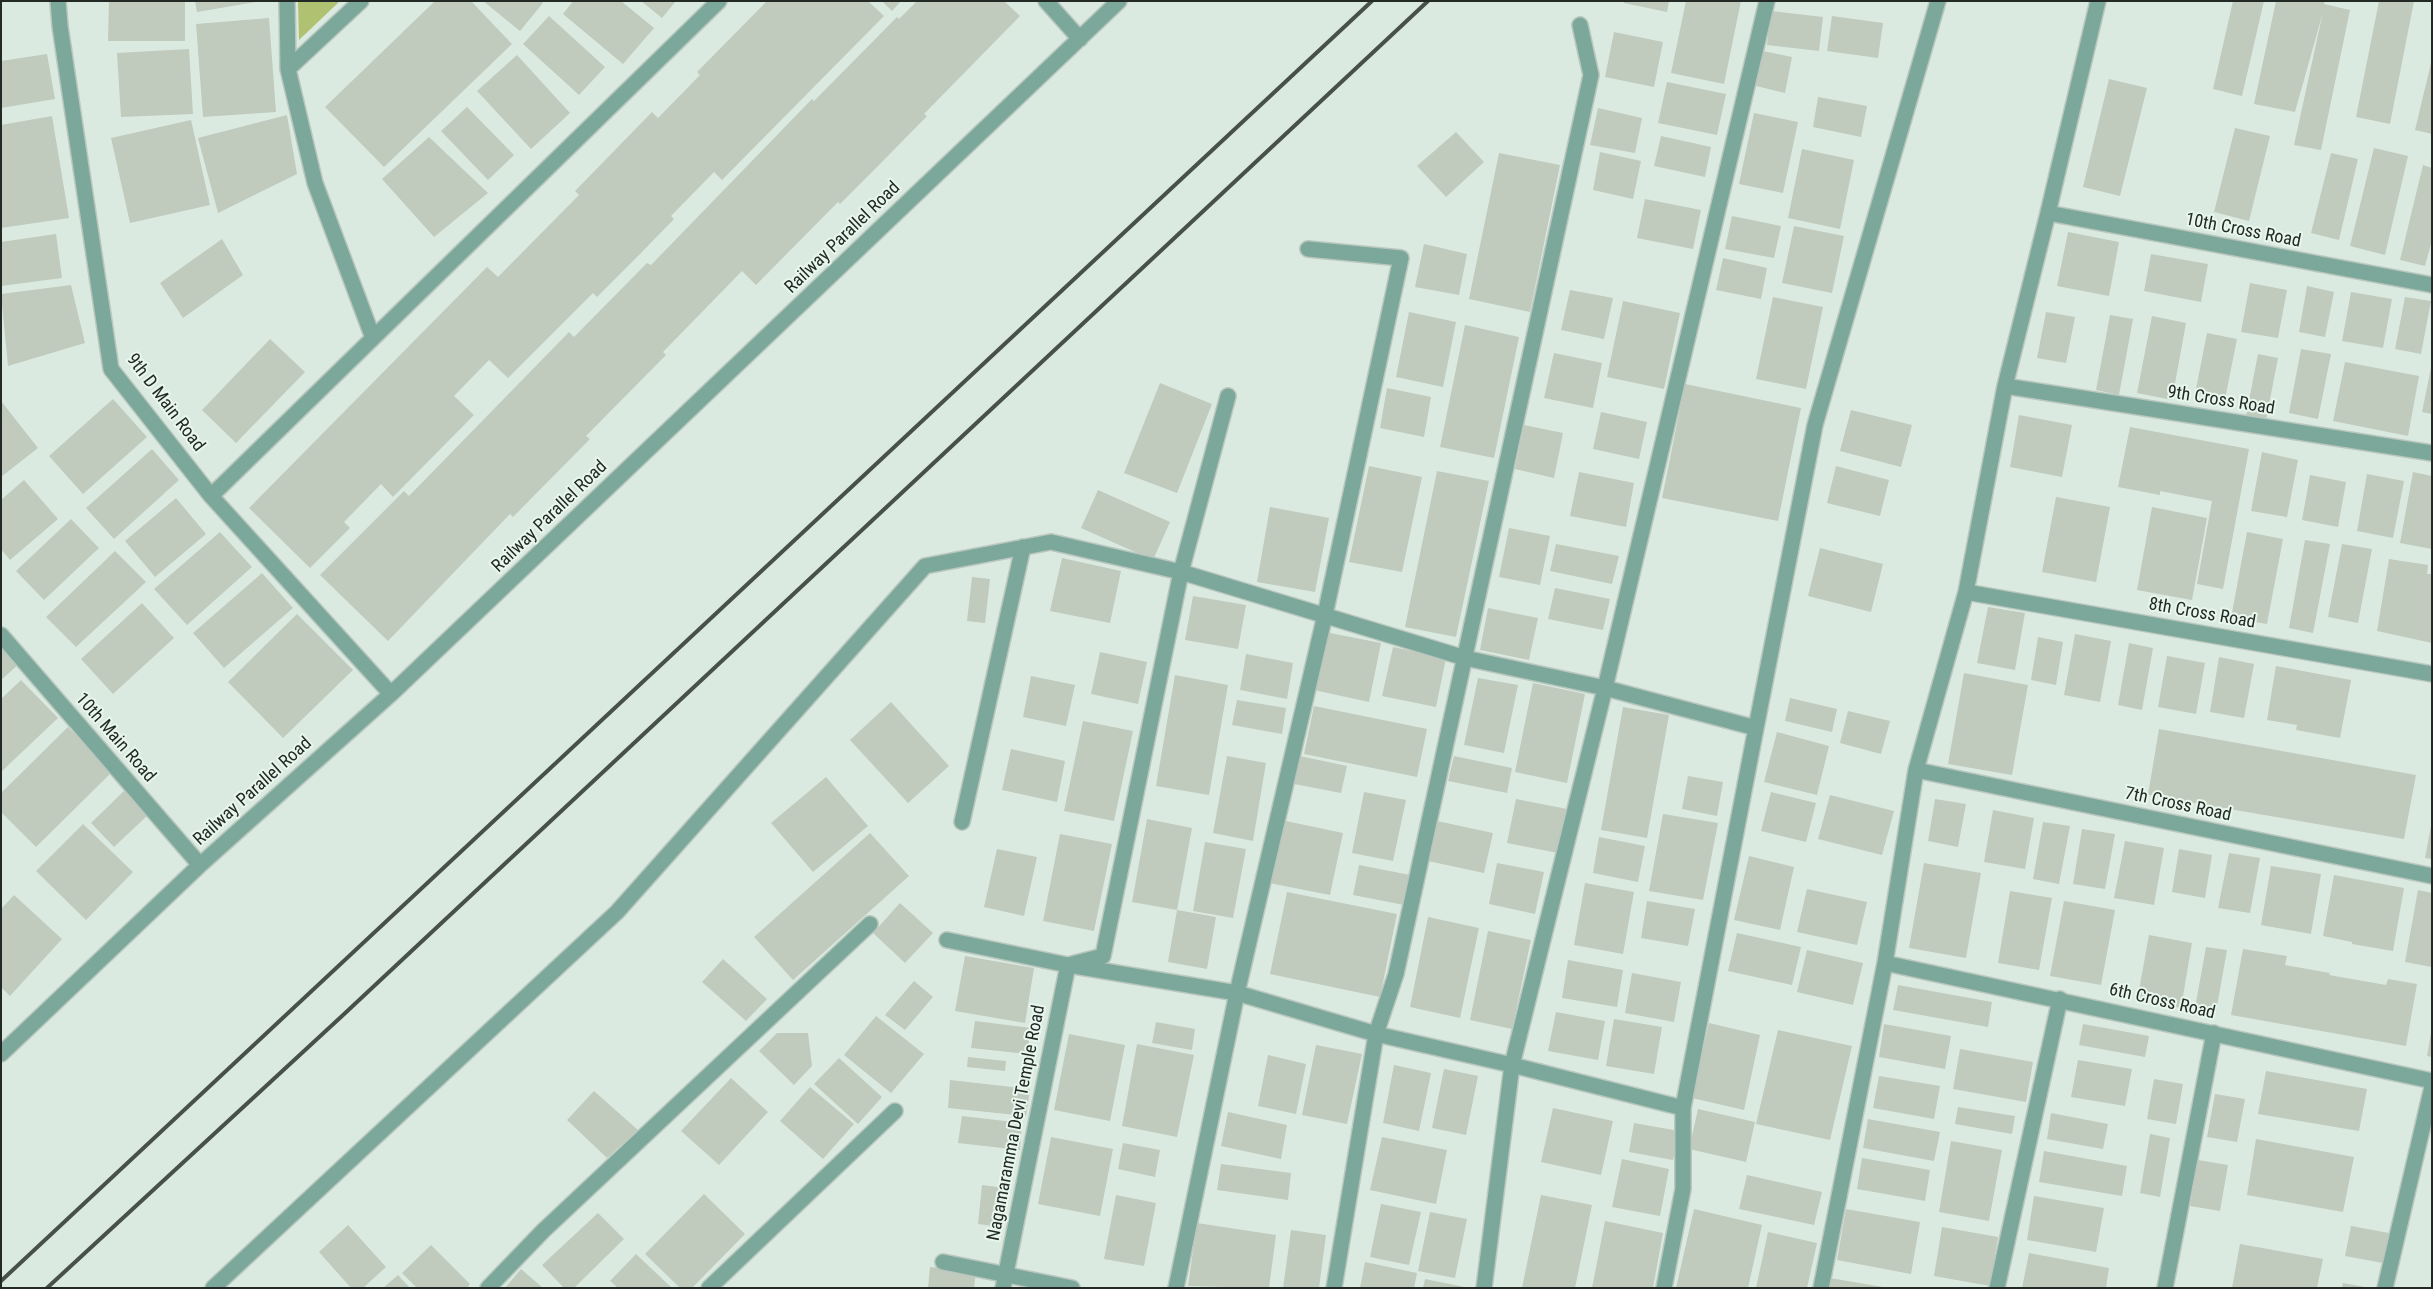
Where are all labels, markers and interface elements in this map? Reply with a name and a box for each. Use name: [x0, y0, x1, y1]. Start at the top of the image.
street label: Railway Parallel Road: [781, 178, 905, 298]
street label: 10th Cross Road: [2183, 209, 2303, 253]
street label: 9th D Main Road: [121, 350, 209, 456]
street label: 9th Cross Road: [2166, 382, 2276, 420]
street label: Railway Parallel Road: [488, 457, 612, 577]
street label: 8th Cross Road: [2147, 594, 2257, 634]
street label: 10th Main Road: [70, 689, 160, 787]
street label: Railway Parallel Road: [189, 733, 317, 851]
street label: 7th Cross Road: [2123, 783, 2233, 827]
street label: 6th Cross Road: [2107, 979, 2217, 1025]
street label: Nagamaramma Devi Temple Road: [984, 1003, 1050, 1243]

